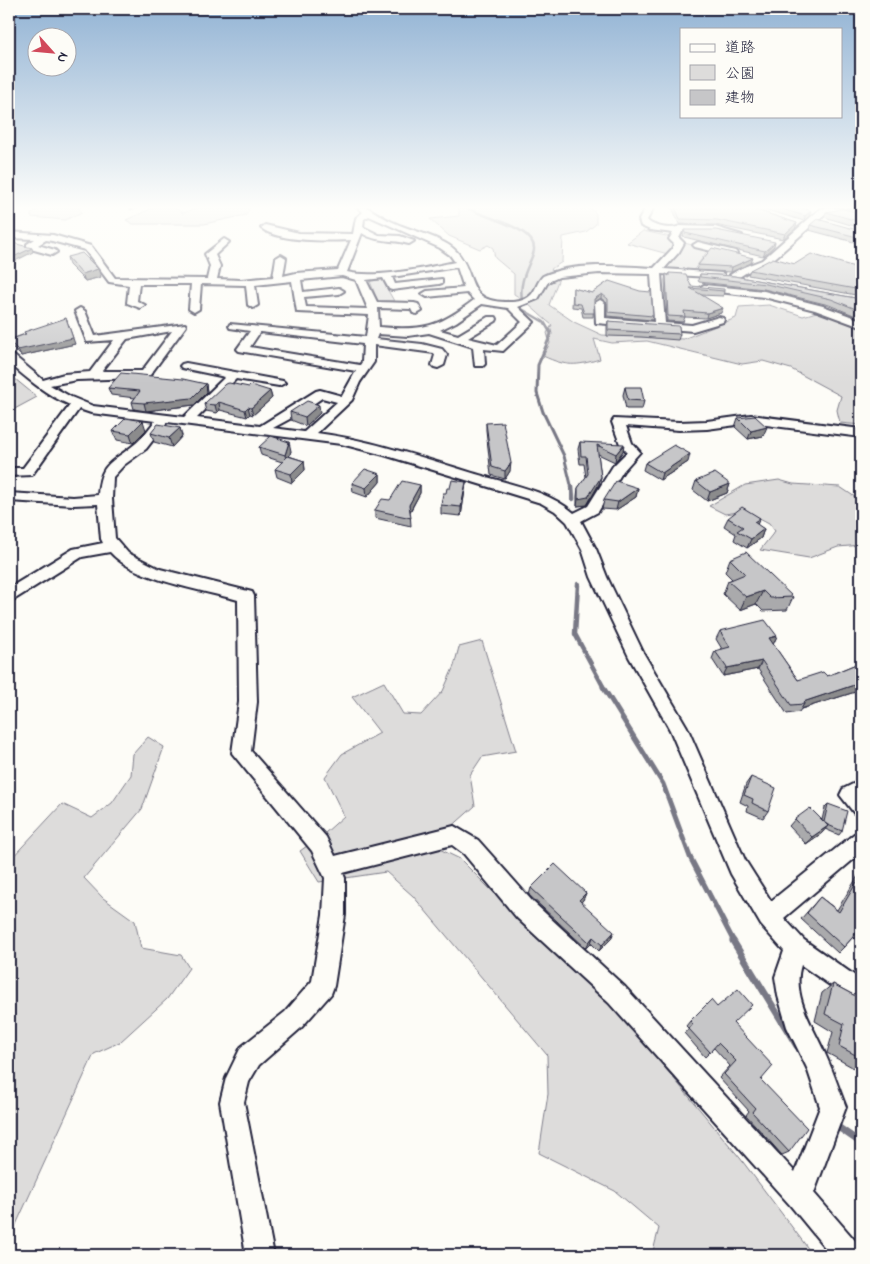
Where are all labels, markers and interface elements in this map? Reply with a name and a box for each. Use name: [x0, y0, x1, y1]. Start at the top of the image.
north arrow: [28, 28, 78, 78]
legend: [680, 28, 842, 118]
text: 道路: [725, 37, 755, 59]
text: N: [51, 48, 74, 66]
text: 公園: [725, 63, 755, 85]
text: 建物: [725, 87, 755, 109]

